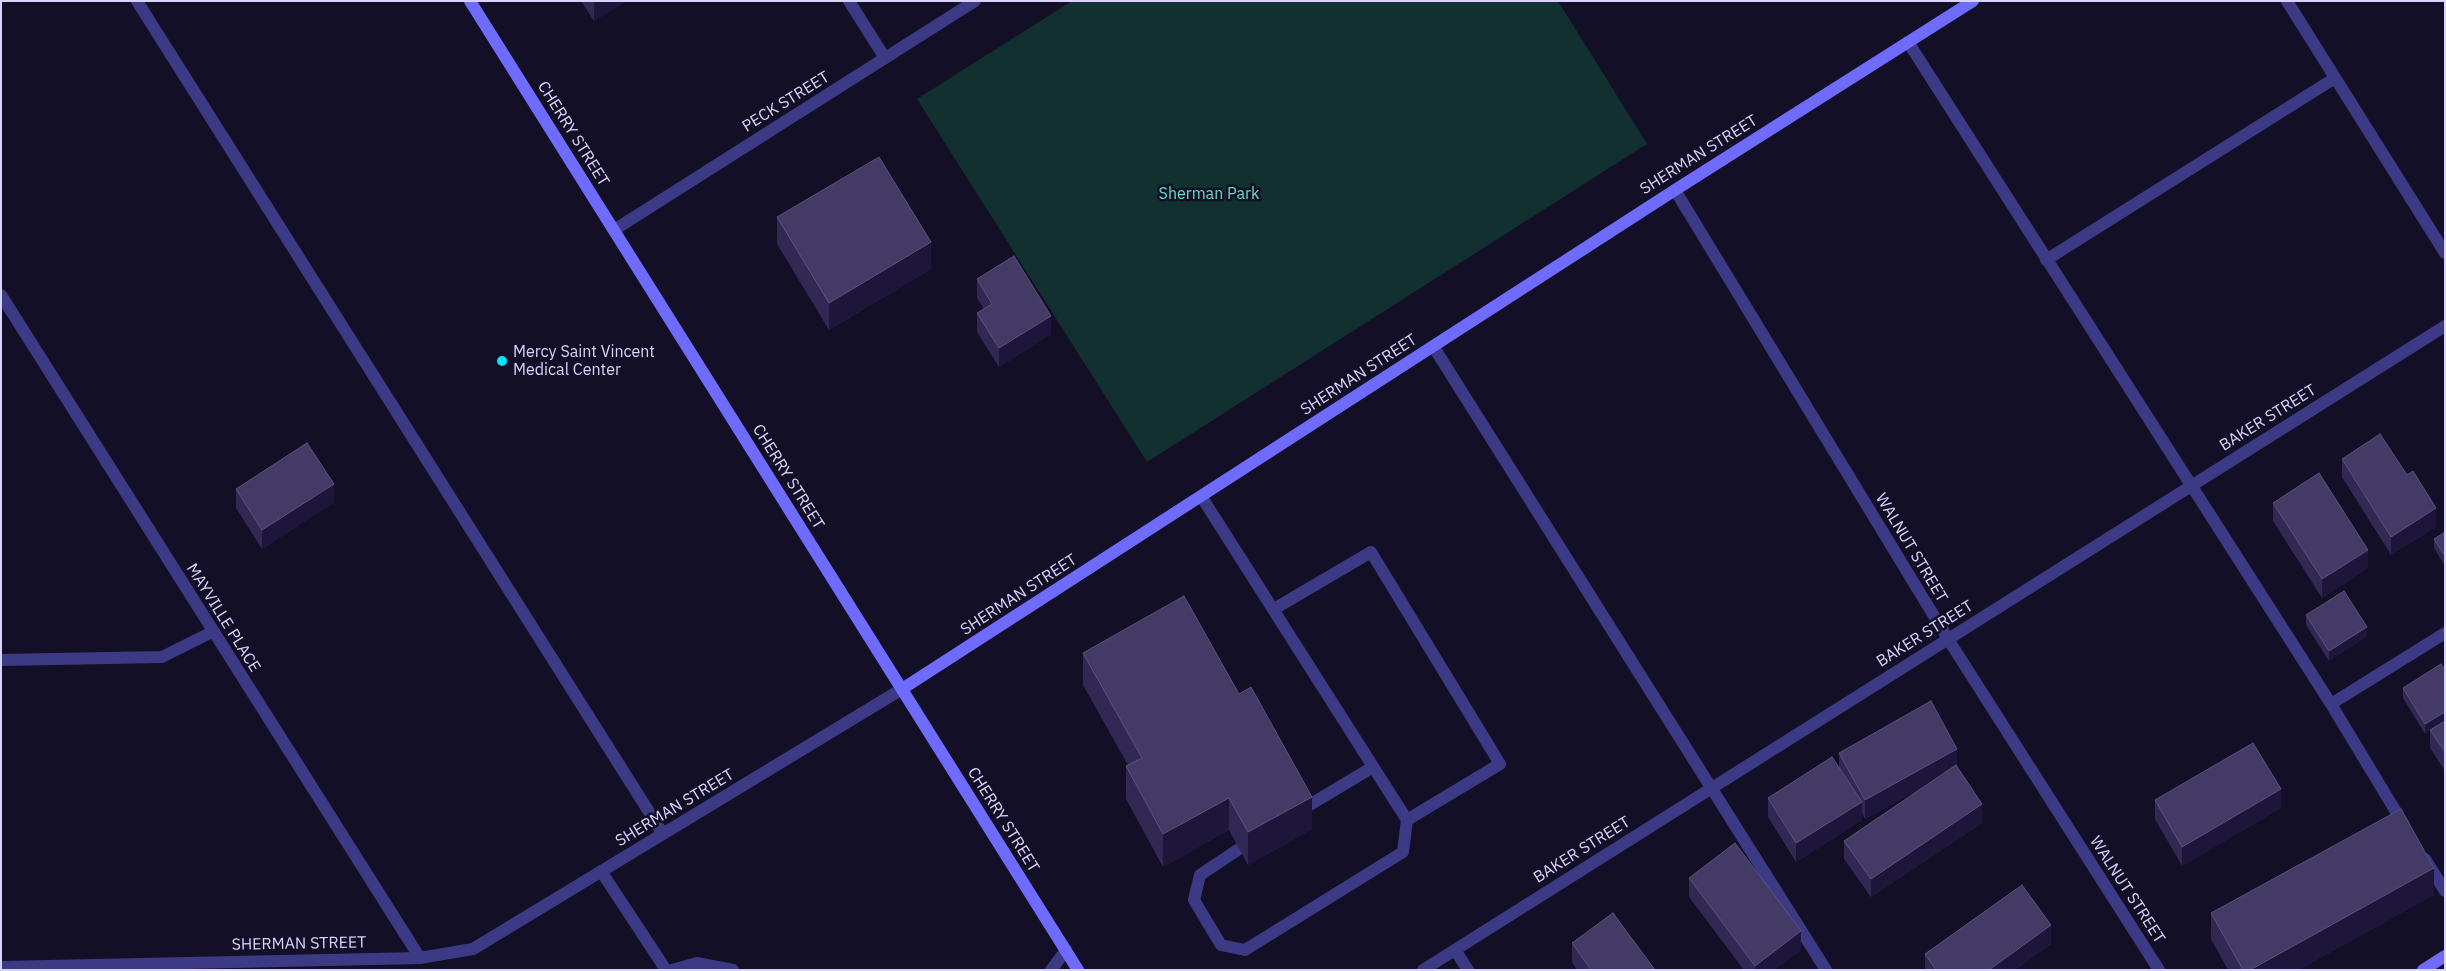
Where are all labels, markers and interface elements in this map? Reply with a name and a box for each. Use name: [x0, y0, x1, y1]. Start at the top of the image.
street label: PECK STREET: [739, 68, 833, 136]
street label: CHERRY STREET: [533, 78, 613, 190]
street label: SHERMAN STREET: [1637, 111, 1761, 199]
park label: Sherman Park: [1159, 184, 1259, 204]
street label: SHERMAN STREET: [1297, 330, 1421, 420]
place label: Mercy Saint Vincent Medical Center: [513, 342, 655, 380]
marker: Mercy Saint Vincent Medical Center: [495, 354, 509, 368]
street label: BAKER STREET: [2216, 381, 2320, 455]
street label: CHERRY STREET: [748, 421, 828, 533]
street label: WALNUT STREET: [1871, 490, 1951, 606]
street label: SHERMAN STREET: [957, 550, 1081, 640]
street label: MAYVILLE PLACE: [182, 560, 264, 676]
street label: BAKER STREET: [1873, 597, 1977, 671]
street label: CHERRY STREET: [963, 764, 1043, 876]
street label: SHERMAN STREET: [612, 765, 738, 851]
street label: BAKER STREET: [1530, 813, 1634, 887]
street label: WALNUT STREET: [2085, 833, 2169, 947]
street label: SHERMAN STREET: [231, 933, 367, 955]

